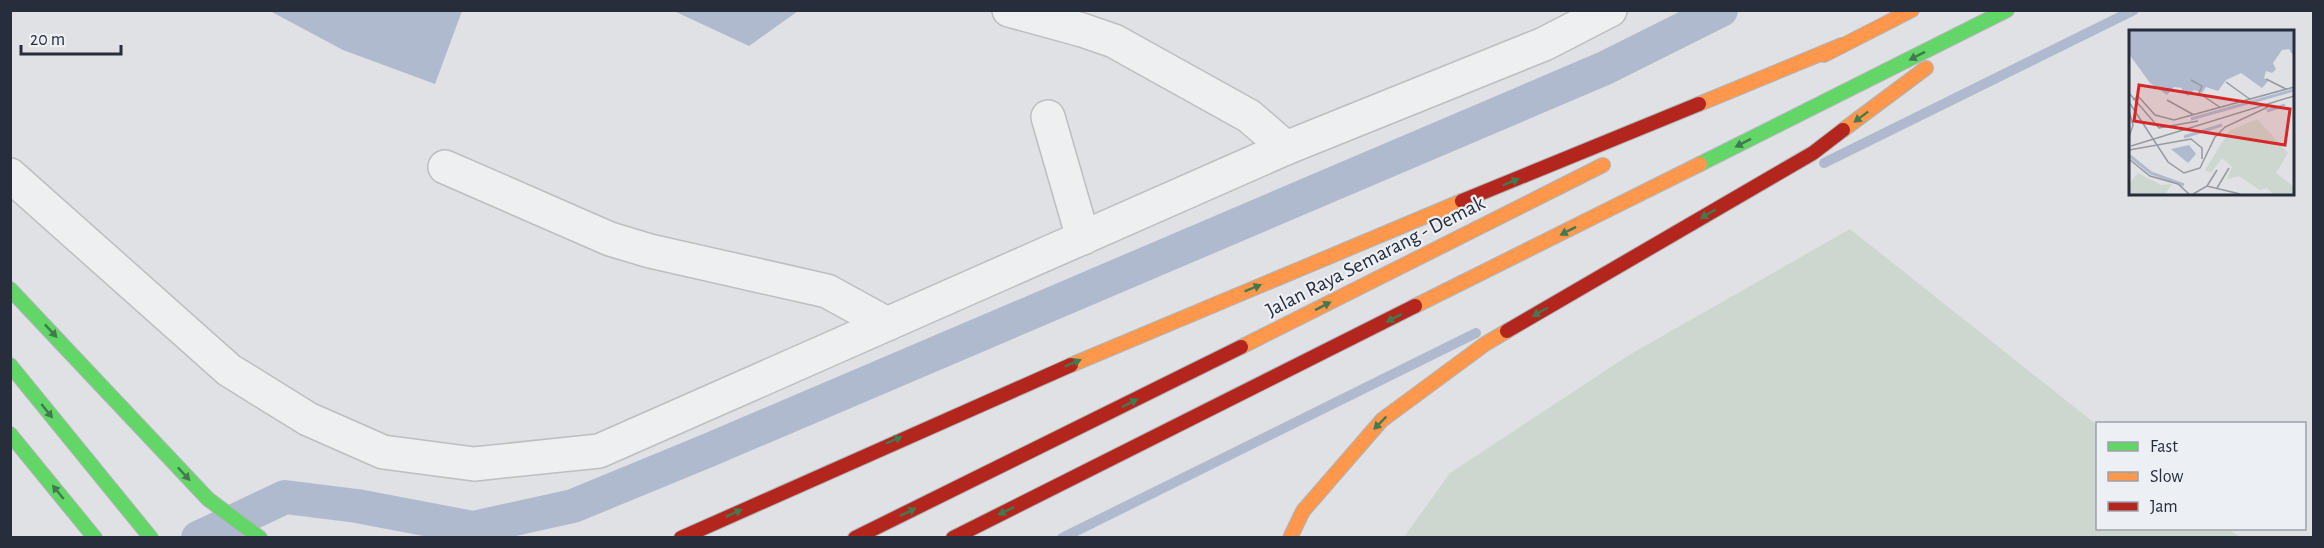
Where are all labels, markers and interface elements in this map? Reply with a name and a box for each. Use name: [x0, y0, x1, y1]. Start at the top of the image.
scale bar: [21, 18, 122, 56]
inset map: [2129, 30, 2294, 195]
text: 20 m: [30, 31, 65, 49]
one-way arrow: [1908, 51, 1925, 60]
one-way arrow: [1853, 111, 1869, 123]
one-way arrow: [1734, 138, 1751, 148]
one-way arrow: [1503, 177, 1521, 187]
street label: Jalan Raya Semarang - Demak: [1262, 192, 1488, 321]
one-way arrow: [1699, 209, 1716, 219]
one-way arrow: [1560, 226, 1577, 235]
one-way arrow: [1245, 283, 1263, 293]
one-way arrow: [1314, 301, 1331, 310]
one-way arrow: [1531, 307, 1548, 317]
one-way arrow: [1385, 313, 1402, 323]
one-way arrow: [43, 324, 57, 338]
one-way arrow: [1065, 358, 1083, 368]
one-way arrow: [1121, 398, 1138, 407]
one-way arrow: [41, 403, 54, 419]
one-way arrow: [1373, 416, 1388, 430]
legend: [2096, 422, 2306, 530]
one-way arrow: [886, 436, 903, 445]
text: Fast: [2150, 438, 2178, 456]
one-way arrow: [177, 466, 191, 481]
text: Slow: [2150, 468, 2183, 486]
one-way arrow: [52, 485, 65, 500]
text: Jam: [2150, 498, 2178, 516]
one-way arrow: [900, 507, 917, 517]
one-way arrow: [998, 507, 1015, 516]
one-way arrow: [725, 508, 743, 518]

